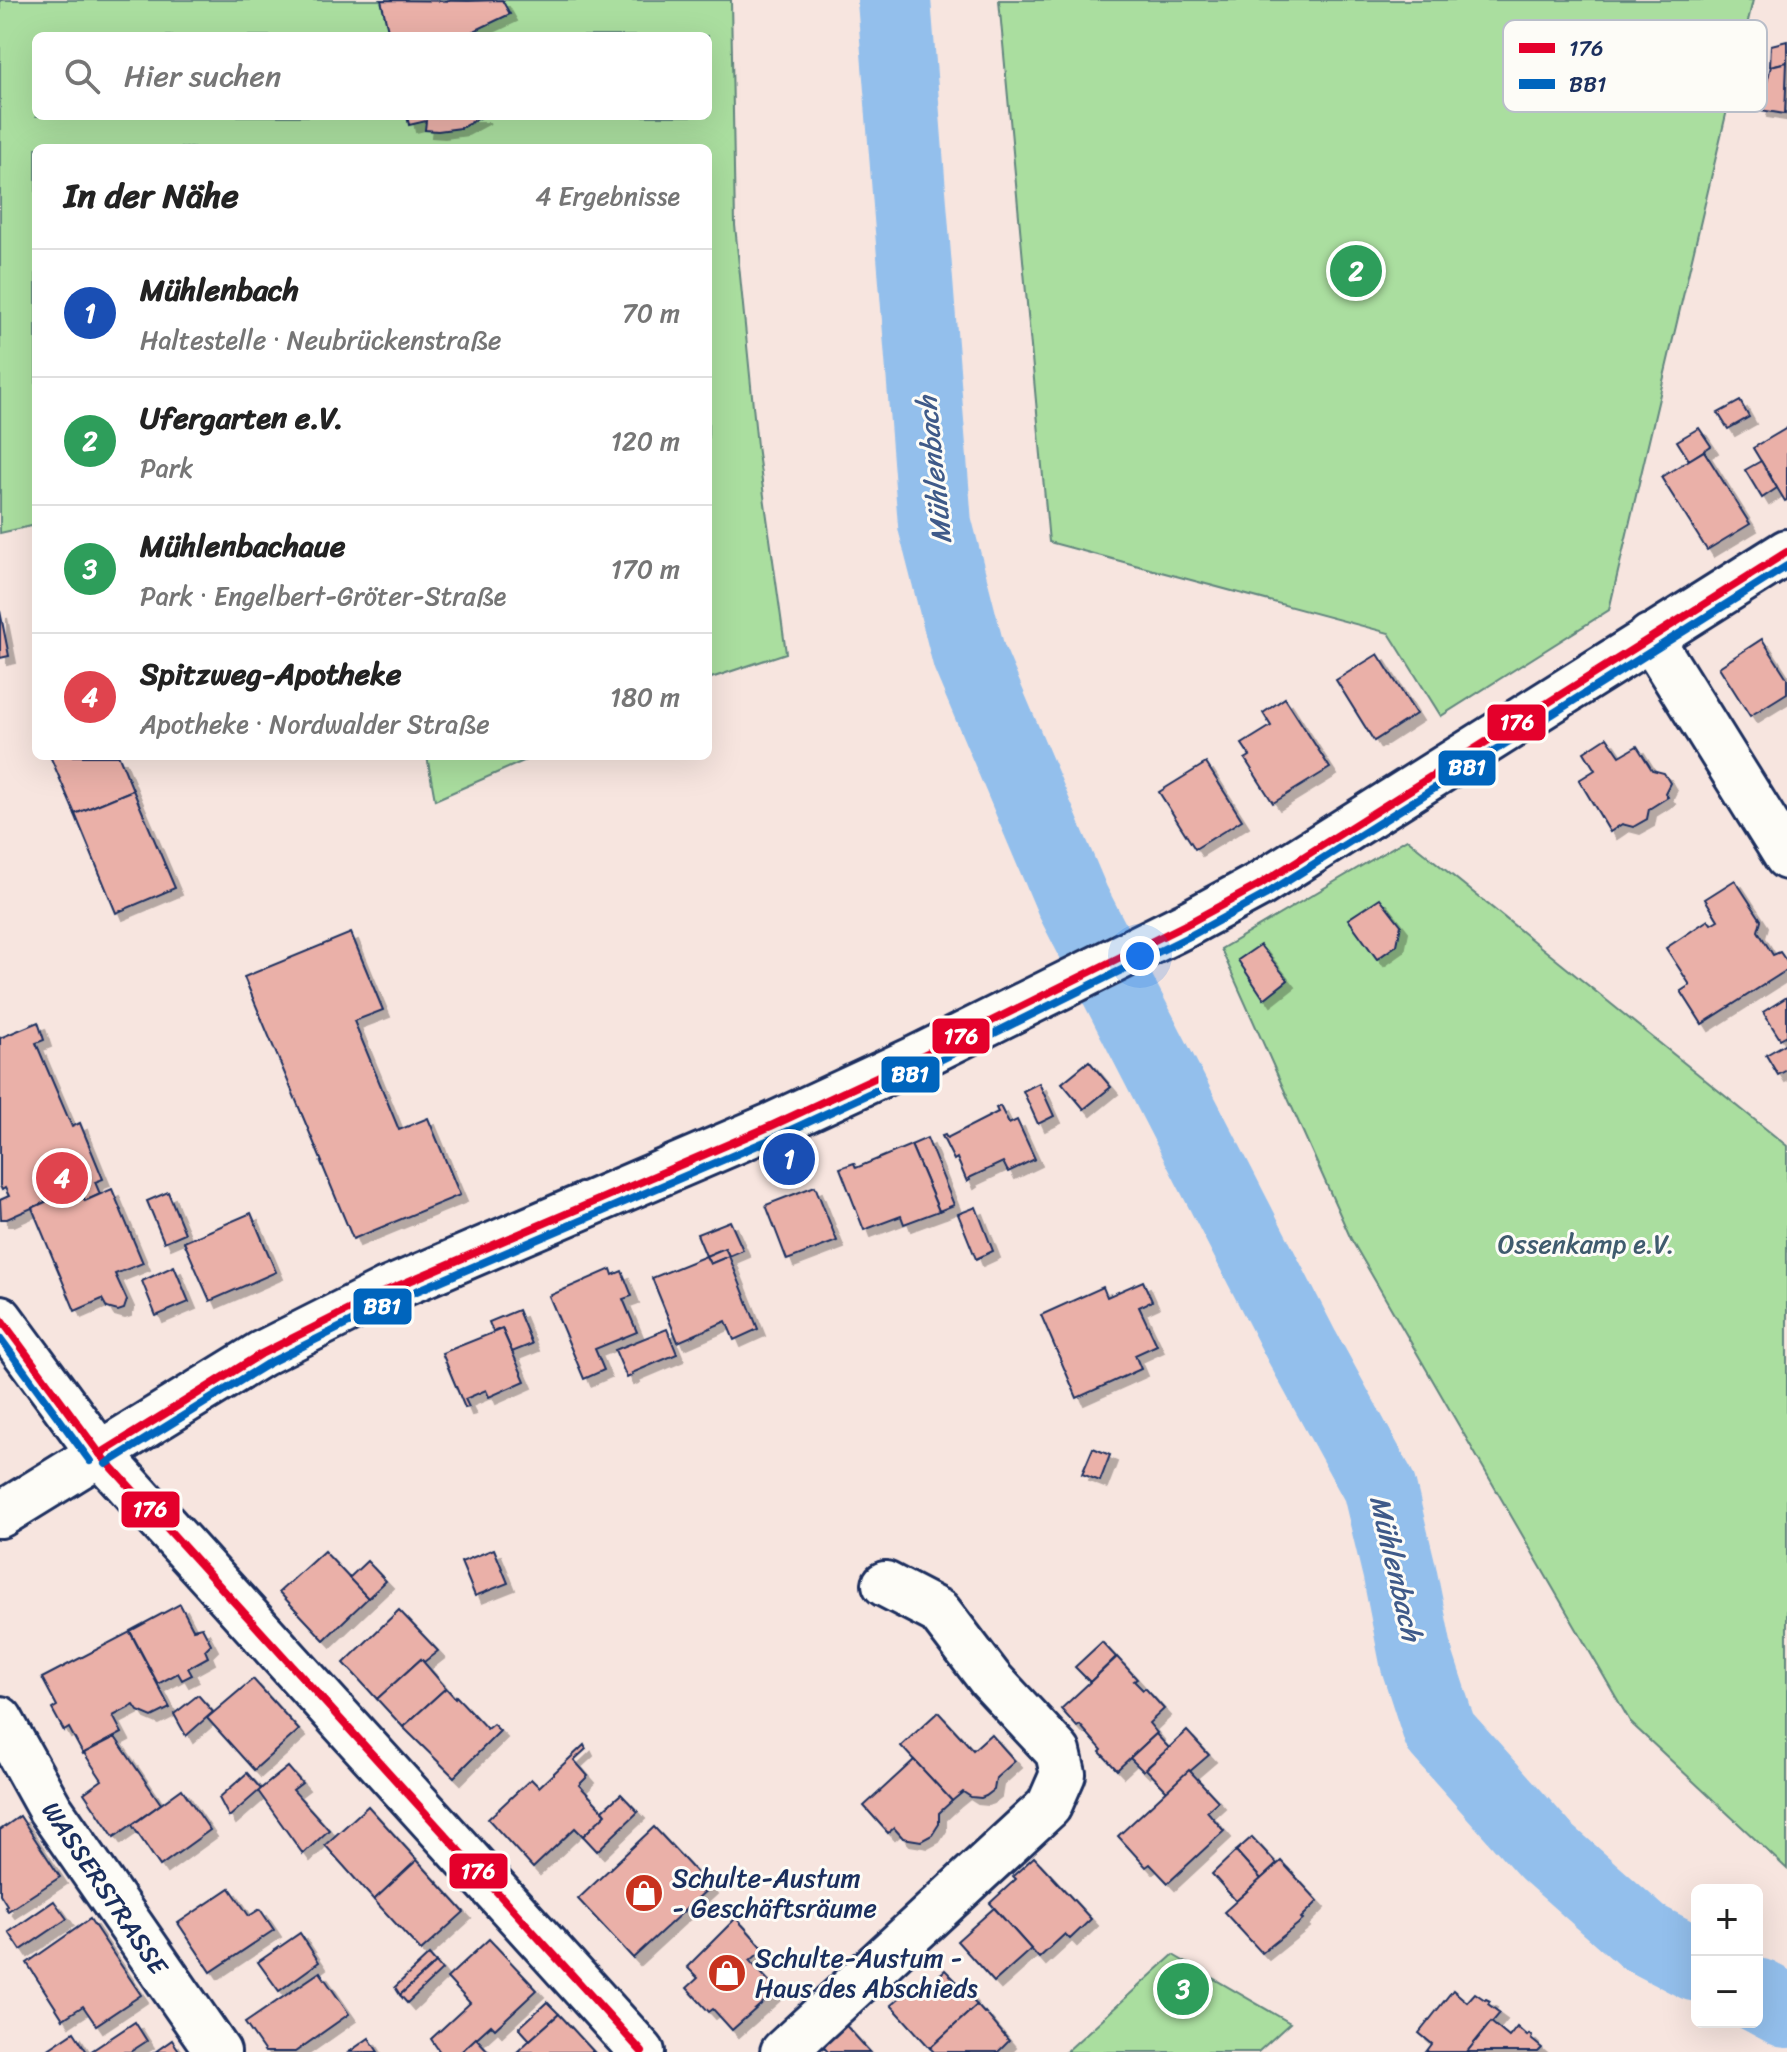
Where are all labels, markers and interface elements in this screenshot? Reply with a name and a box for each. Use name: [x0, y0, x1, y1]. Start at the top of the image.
legend: [1503, 20, 1767, 112]
text: 176: [1569, 29, 1604, 68]
search box: [32, 32, 712, 120]
text: Hier suchen: [124, 49, 281, 103]
icon: search: [60, 54, 104, 98]
text: BB1: [1569, 65, 1606, 104]
text: In der Nähe: [64, 166, 239, 226]
text: 4 Ergebnisse: [535, 173, 680, 219]
pin: 2: [1330, 241, 1382, 301]
text: Mühlenbach: [140, 263, 299, 317]
text: 1: [84, 290, 96, 336]
text: 70 m: [622, 290, 680, 336]
text: Haltestelle · Neubrückenstraße: [140, 317, 501, 363]
text: Ufergarten e.V.: [140, 391, 343, 445]
water label: Mühlenbach: [902, 391, 966, 546]
text: 2: [82, 418, 98, 464]
text: 120 m: [611, 418, 680, 464]
text: Park: [140, 445, 193, 491]
text: Mühlenbachaue: [140, 519, 345, 573]
text: 3: [83, 546, 97, 592]
text: 170 m: [611, 546, 680, 592]
text: Park · Engelbert-Gröter-Straße: [140, 573, 506, 619]
text: Spitzweg-Apotheke: [140, 647, 402, 701]
text: 4: [82, 674, 98, 720]
text: 180 m: [610, 674, 680, 720]
text: Apotheke · Nordwalder Straße: [140, 701, 490, 747]
line badge: 176: [1486, 703, 1547, 742]
text: 176: [1500, 703, 1534, 742]
text: BB1: [1448, 748, 1486, 787]
line badge: BB1: [1437, 749, 1497, 787]
your location: [1120, 936, 1160, 976]
line badge: 176: [931, 1017, 991, 1055]
text: 176: [944, 1017, 978, 1056]
line badge: BB1: [880, 1055, 941, 1094]
text: BB1: [891, 1055, 929, 1094]
pin: 1: [763, 1129, 815, 1189]
pin: 4: [36, 1148, 88, 1208]
park label: Ossenkamp e.V.: [1498, 1221, 1674, 1267]
line badge: BB1: [352, 1287, 413, 1326]
text: BB1: [363, 1287, 401, 1326]
line badge: 176: [120, 1490, 181, 1529]
text: 176: [133, 1490, 167, 1529]
water label: Mühlenbach: [1355, 1490, 1437, 1648]
street label: WASSERSTRASSE: [29, 1791, 181, 1986]
line badge: 176: [448, 1852, 509, 1890]
text: 176: [461, 1852, 495, 1891]
place label: Schulte-Austum - Geschäftsräume: [672, 1855, 877, 1931]
shop icon: Schulte-Austum - Geschäftsräume: [623, 1872, 665, 1914]
map controls: [1691, 1884, 1763, 2028]
button: +: [1691, 1884, 1763, 1956]
place label: Schulte-Austum - Haus des Abschieds: [755, 1935, 978, 2011]
shop icon: Schulte-Austum - Haus des Abschieds: [706, 1952, 748, 1994]
button: −: [1691, 1956, 1763, 2028]
pin: 3: [1157, 1959, 1209, 2019]

